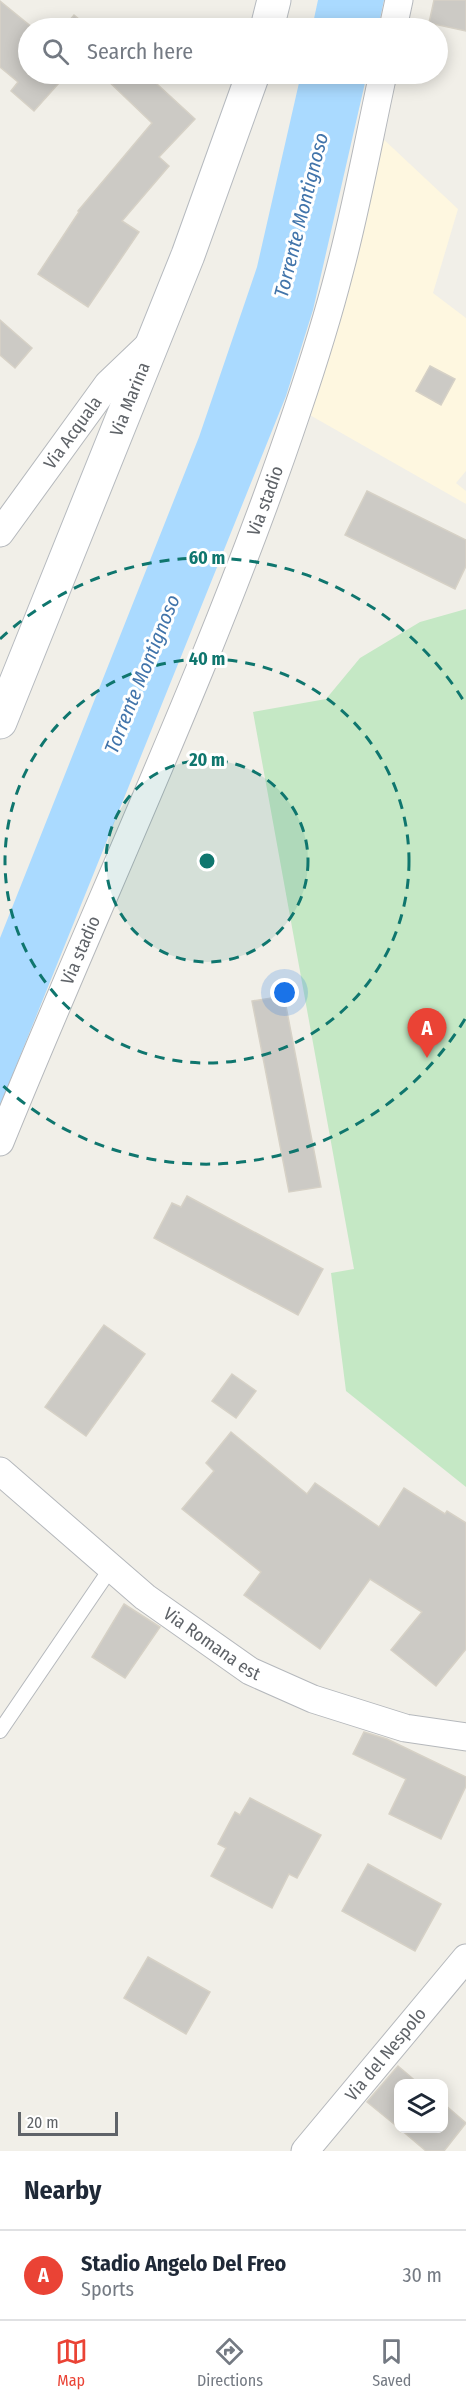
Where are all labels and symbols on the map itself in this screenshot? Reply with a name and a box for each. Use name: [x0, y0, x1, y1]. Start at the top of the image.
water label: Torrente Montignoso: [269, 130, 333, 300]
street label: Via Marina: [105, 359, 155, 439]
street label: Via Acquala: [39, 392, 107, 473]
street label: Via stadio: [242, 463, 288, 539]
text: 60 m: [189, 547, 225, 569]
water label: Torrente Montignoso: [99, 591, 185, 757]
text: 40 m: [189, 648, 225, 670]
text: 20 m: [188, 749, 225, 771]
centre of rings: [197, 851, 217, 871]
street label: Via stadio: [56, 912, 105, 988]
your location: [270, 978, 299, 1007]
pin: A: [408, 1008, 446, 1058]
street label: Via Romana est: [159, 1602, 264, 1685]
street label: Via del Nespolo: [340, 2003, 431, 2105]
scale bar: [18, 2109, 118, 2136]

